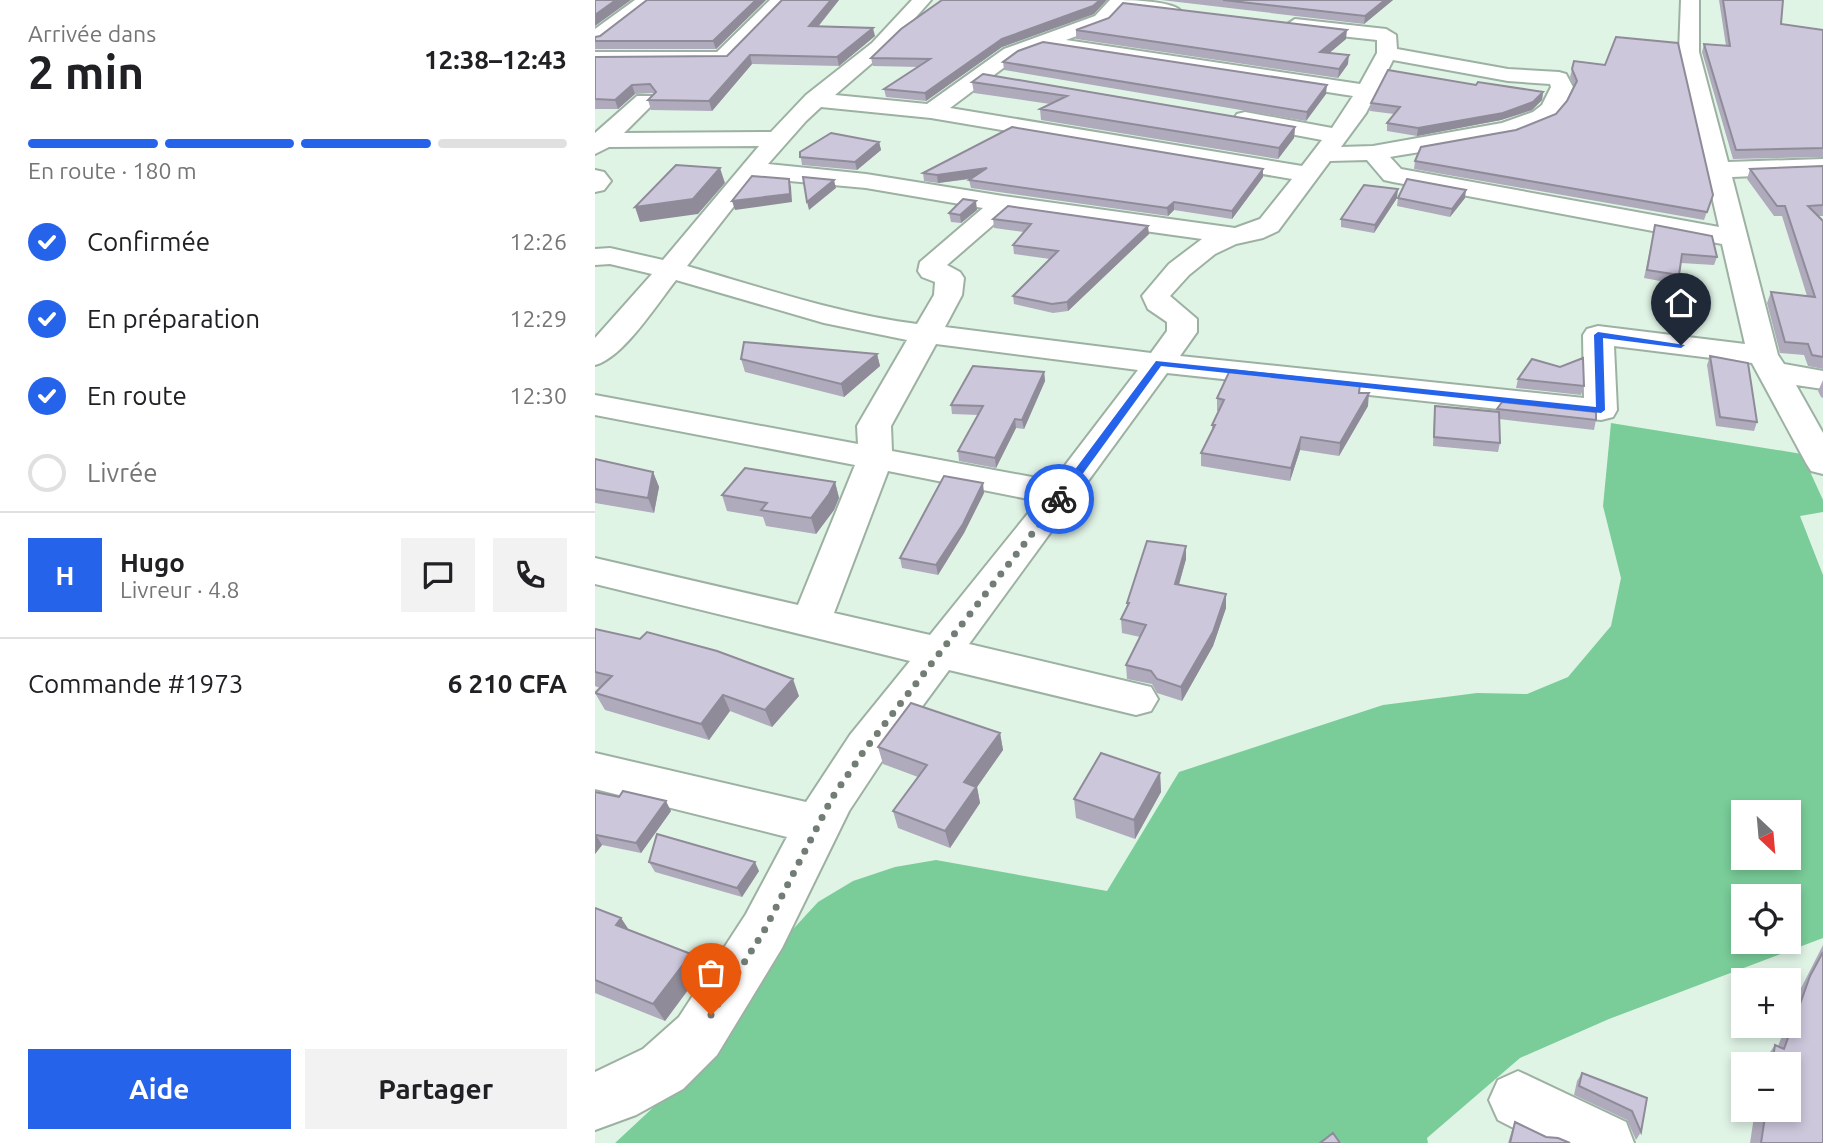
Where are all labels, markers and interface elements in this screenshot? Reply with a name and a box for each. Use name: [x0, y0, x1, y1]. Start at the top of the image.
text: Arrivée dans: [28, 21, 156, 46]
text: 12:38–12:43: [424, 45, 567, 74]
text: 2 min: [28, 46, 144, 98]
text: En route · 180 m: [28, 158, 197, 183]
icon: check: [28, 223, 66, 261]
text: Confirmée: [87, 227, 210, 256]
text: 12:26: [509, 229, 567, 254]
pin: [1651, 273, 1711, 345]
icon: home: [1662, 284, 1700, 322]
icon: check: [28, 300, 66, 338]
text: En préparation: [87, 304, 260, 333]
text: 12:29: [509, 306, 567, 331]
icon: check: [28, 377, 66, 415]
text: En route: [87, 381, 187, 410]
text: 12:30: [509, 383, 567, 408]
text: Livrée: [87, 458, 158, 487]
courier: [1024, 464, 1094, 534]
icon: bike: [1040, 480, 1078, 518]
button: chat: [401, 538, 475, 612]
button: phone: [493, 538, 567, 612]
text: Hugo: [120, 548, 185, 577]
text: H: [56, 561, 74, 590]
text: Livreur · 4.8: [120, 577, 240, 602]
text: Commande #1973: [28, 669, 244, 698]
text: 6 210 CFA: [448, 669, 567, 698]
north arrow: [1731, 800, 1801, 870]
map controls: [1731, 800, 1801, 1122]
button: locate: [1731, 884, 1801, 954]
pin: [681, 943, 741, 1015]
icon: bag: [692, 954, 730, 992]
button: +: [1731, 968, 1801, 1038]
button: Aide: [28, 1049, 291, 1129]
button: Partager: [305, 1049, 567, 1129]
button: −: [1731, 1052, 1801, 1122]

